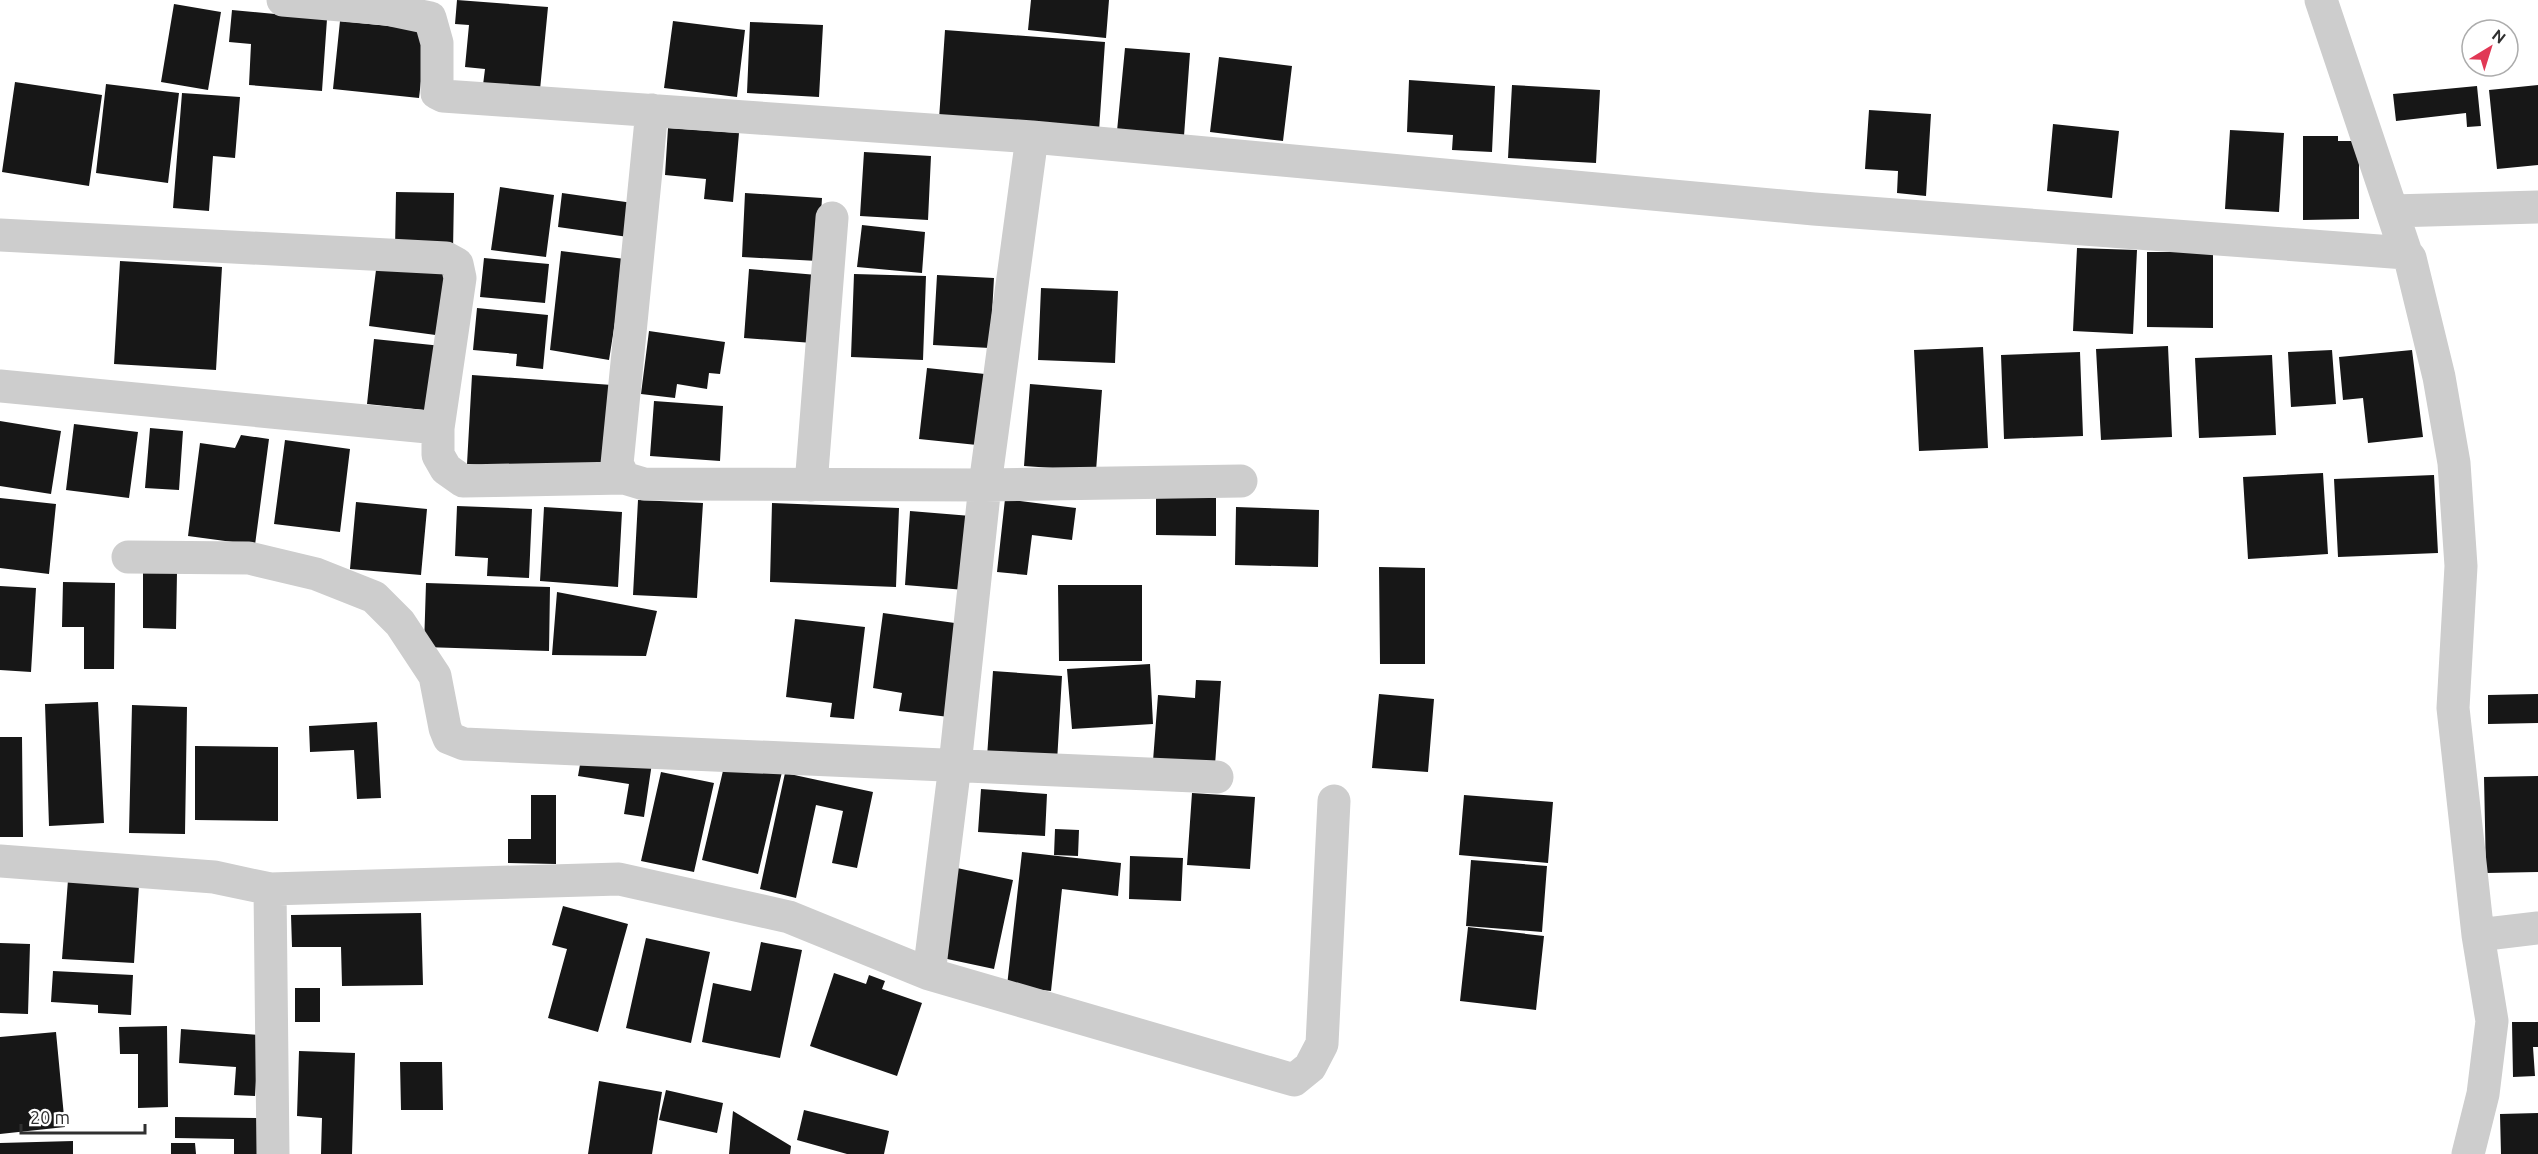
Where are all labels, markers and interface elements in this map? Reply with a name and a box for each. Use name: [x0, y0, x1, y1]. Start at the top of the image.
north arrow: [2460, 18, 2520, 78]
text: N: [2489, 25, 2509, 47]
scale bar: [21, 1097, 146, 1135]
text: 20 m: [30, 1107, 70, 1127]

